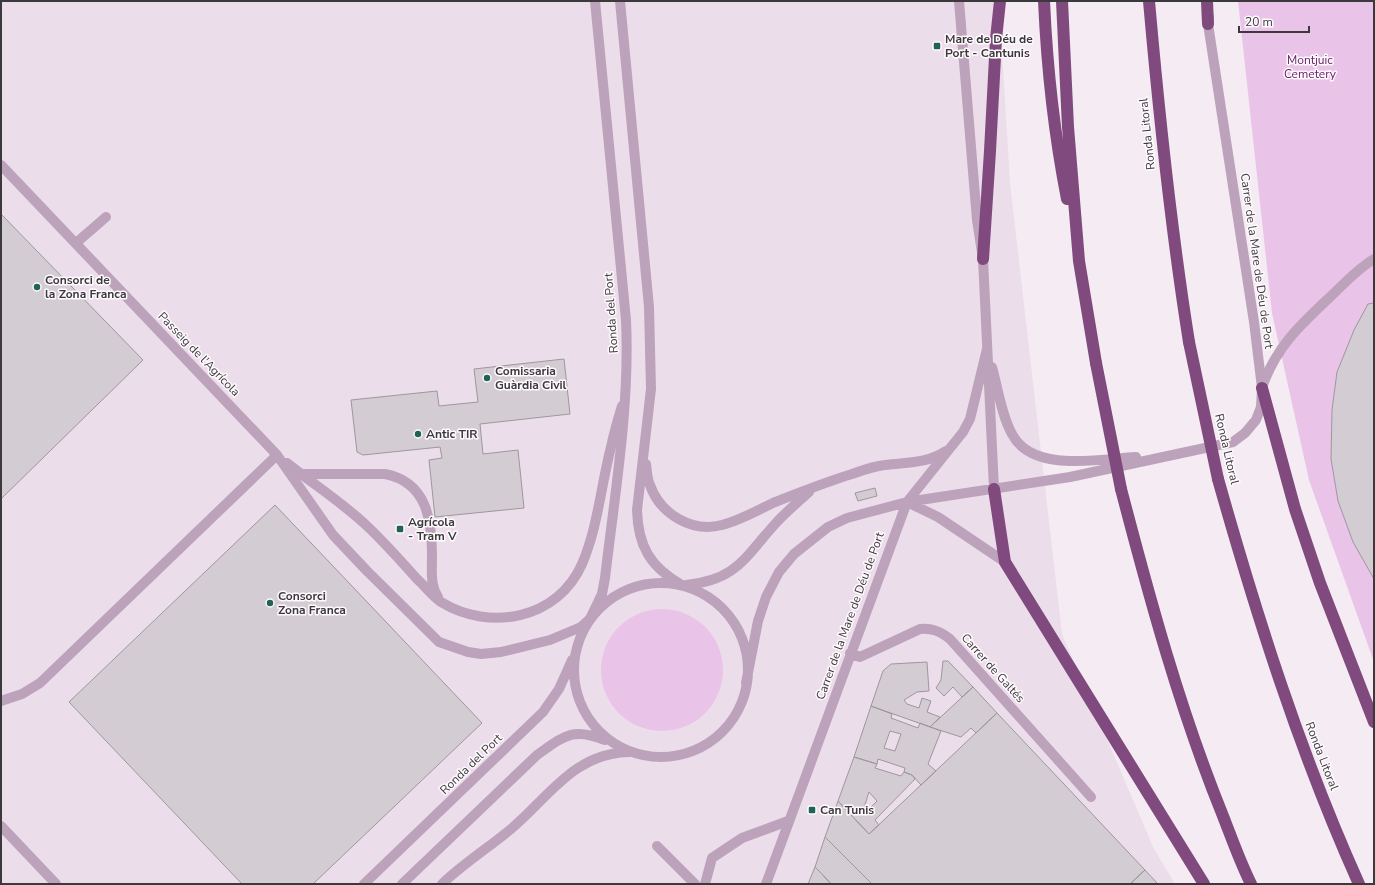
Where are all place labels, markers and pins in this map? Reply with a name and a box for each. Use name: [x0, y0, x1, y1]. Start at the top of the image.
place label: Mare de Déu de Port - Cantunis: [945, 31, 1033, 61]
marker: Mare de Déu de Port - Cantunis: [932, 41, 942, 51]
place label: Consorci de la Zona Franca: [45, 272, 127, 302]
marker: Consorci de la Zona Franca: [32, 282, 42, 292]
place label: Comissaria Guàrdia Civil: [495, 363, 567, 393]
marker: Comissaria Guàrdia Civil: [482, 373, 492, 383]
place label: Antic TIR: [426, 426, 478, 442]
marker: Antic TIR: [413, 429, 423, 439]
place label: Agrícola - Tram V: [408, 514, 457, 544]
marker: Agrícola - Tram V: [395, 524, 405, 534]
place label: Consorci Zona Franca: [278, 588, 346, 618]
marker: Consorci Zona Franca: [265, 598, 275, 608]
place label: Can Tunis: [820, 802, 874, 818]
marker: Can Tunis: [807, 805, 817, 815]

